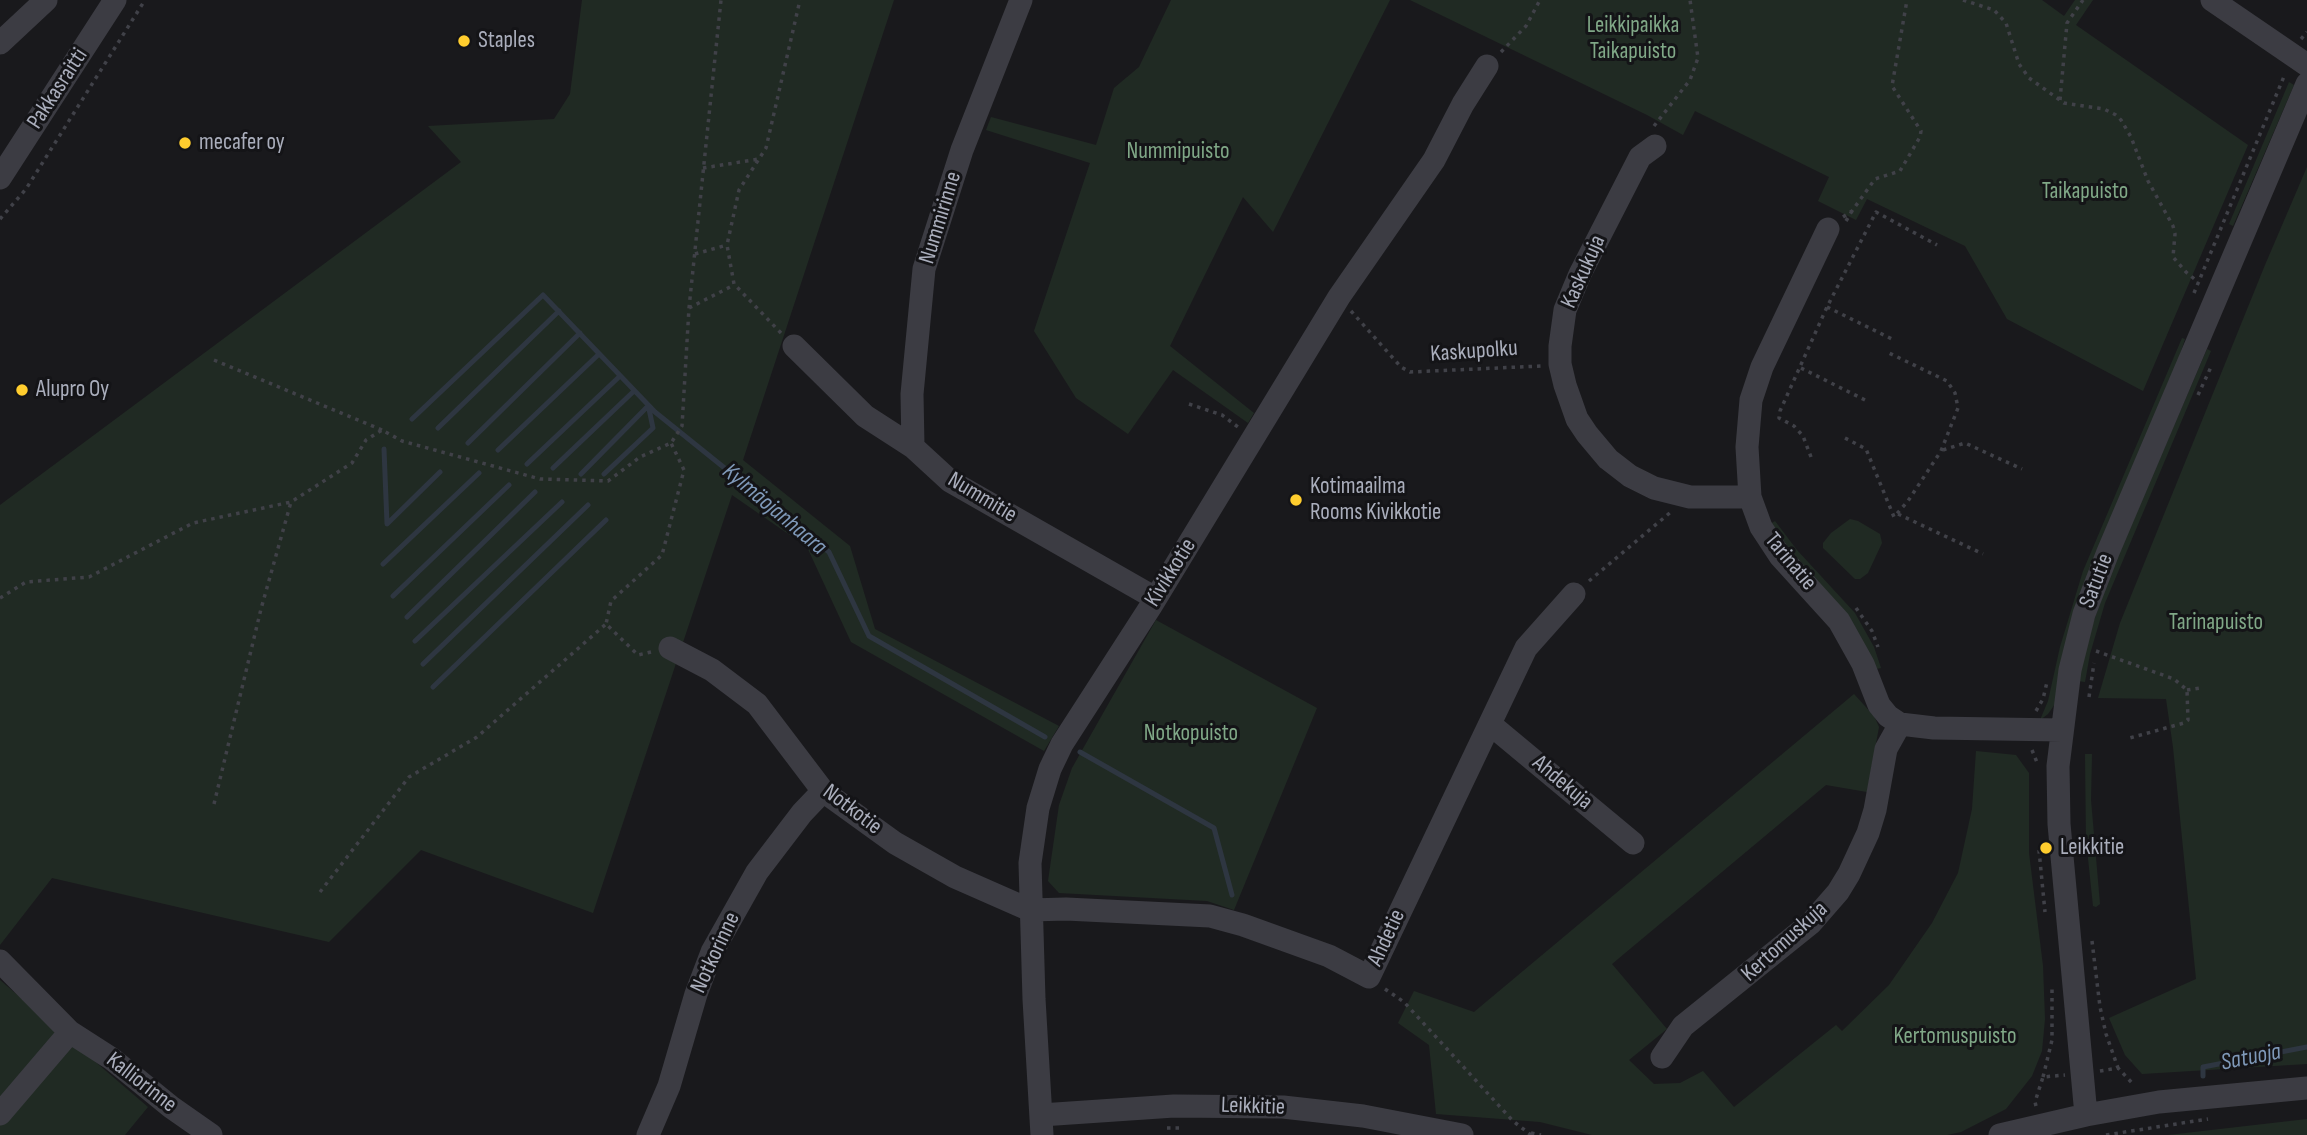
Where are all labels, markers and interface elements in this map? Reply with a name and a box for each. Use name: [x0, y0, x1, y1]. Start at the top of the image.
park label: Leikkipaikka Taikapuisto: [1587, 12, 1679, 66]
place label: Staples: [478, 27, 535, 55]
marker: Staples: [456, 33, 472, 49]
street label: Pakkasraitti: [22, 43, 94, 135]
place label: mecafer oy: [199, 129, 285, 157]
marker: mecafer oy: [177, 135, 193, 151]
park label: Nummipuisto: [1126, 138, 1230, 166]
street label: Nummirinne: [914, 169, 968, 267]
park label: Taikapuisto: [2042, 178, 2128, 206]
street label: Kaskukuja: [1556, 231, 1612, 313]
street label: Kaskupolku: [1429, 335, 1519, 369]
place label: Alupro Oy: [36, 376, 109, 404]
marker: Alupro Oy: [14, 382, 30, 398]
water label: Kylmäojanhaara: [716, 458, 832, 562]
street label: Nummitie: [942, 467, 1022, 529]
place label: Kotimaailma Rooms Kivikkotie: [1310, 473, 1441, 527]
marker: Kotimaailma Rooms Kivikkotie: [1288, 492, 1304, 508]
street label: Tarinatie: [1758, 528, 1822, 596]
street label: Kivikkotie: [1139, 534, 1203, 612]
street label: Satutie: [2074, 550, 2120, 612]
park label: Tarinapuisto: [2169, 609, 2263, 637]
park label: Notkopuisto: [1144, 720, 1238, 748]
street label: Ahdekuja: [1526, 750, 1598, 816]
street label: Notkotie: [817, 779, 887, 841]
place label: Leikkitie: [2060, 834, 2124, 862]
marker: Leikkitie: [2038, 840, 2054, 856]
street label: Kertomuskuja: [1736, 896, 1834, 988]
street label: Ahdetie: [1362, 905, 1412, 971]
street label: Notkorinne: [685, 908, 747, 998]
park label: Kertomuspuisto: [1893, 1023, 2017, 1051]
water label: Satuoja: [2219, 1038, 2283, 1078]
street label: Kalliorinne: [100, 1047, 182, 1119]
street label: Leikkitie: [1220, 1092, 1286, 1122]

